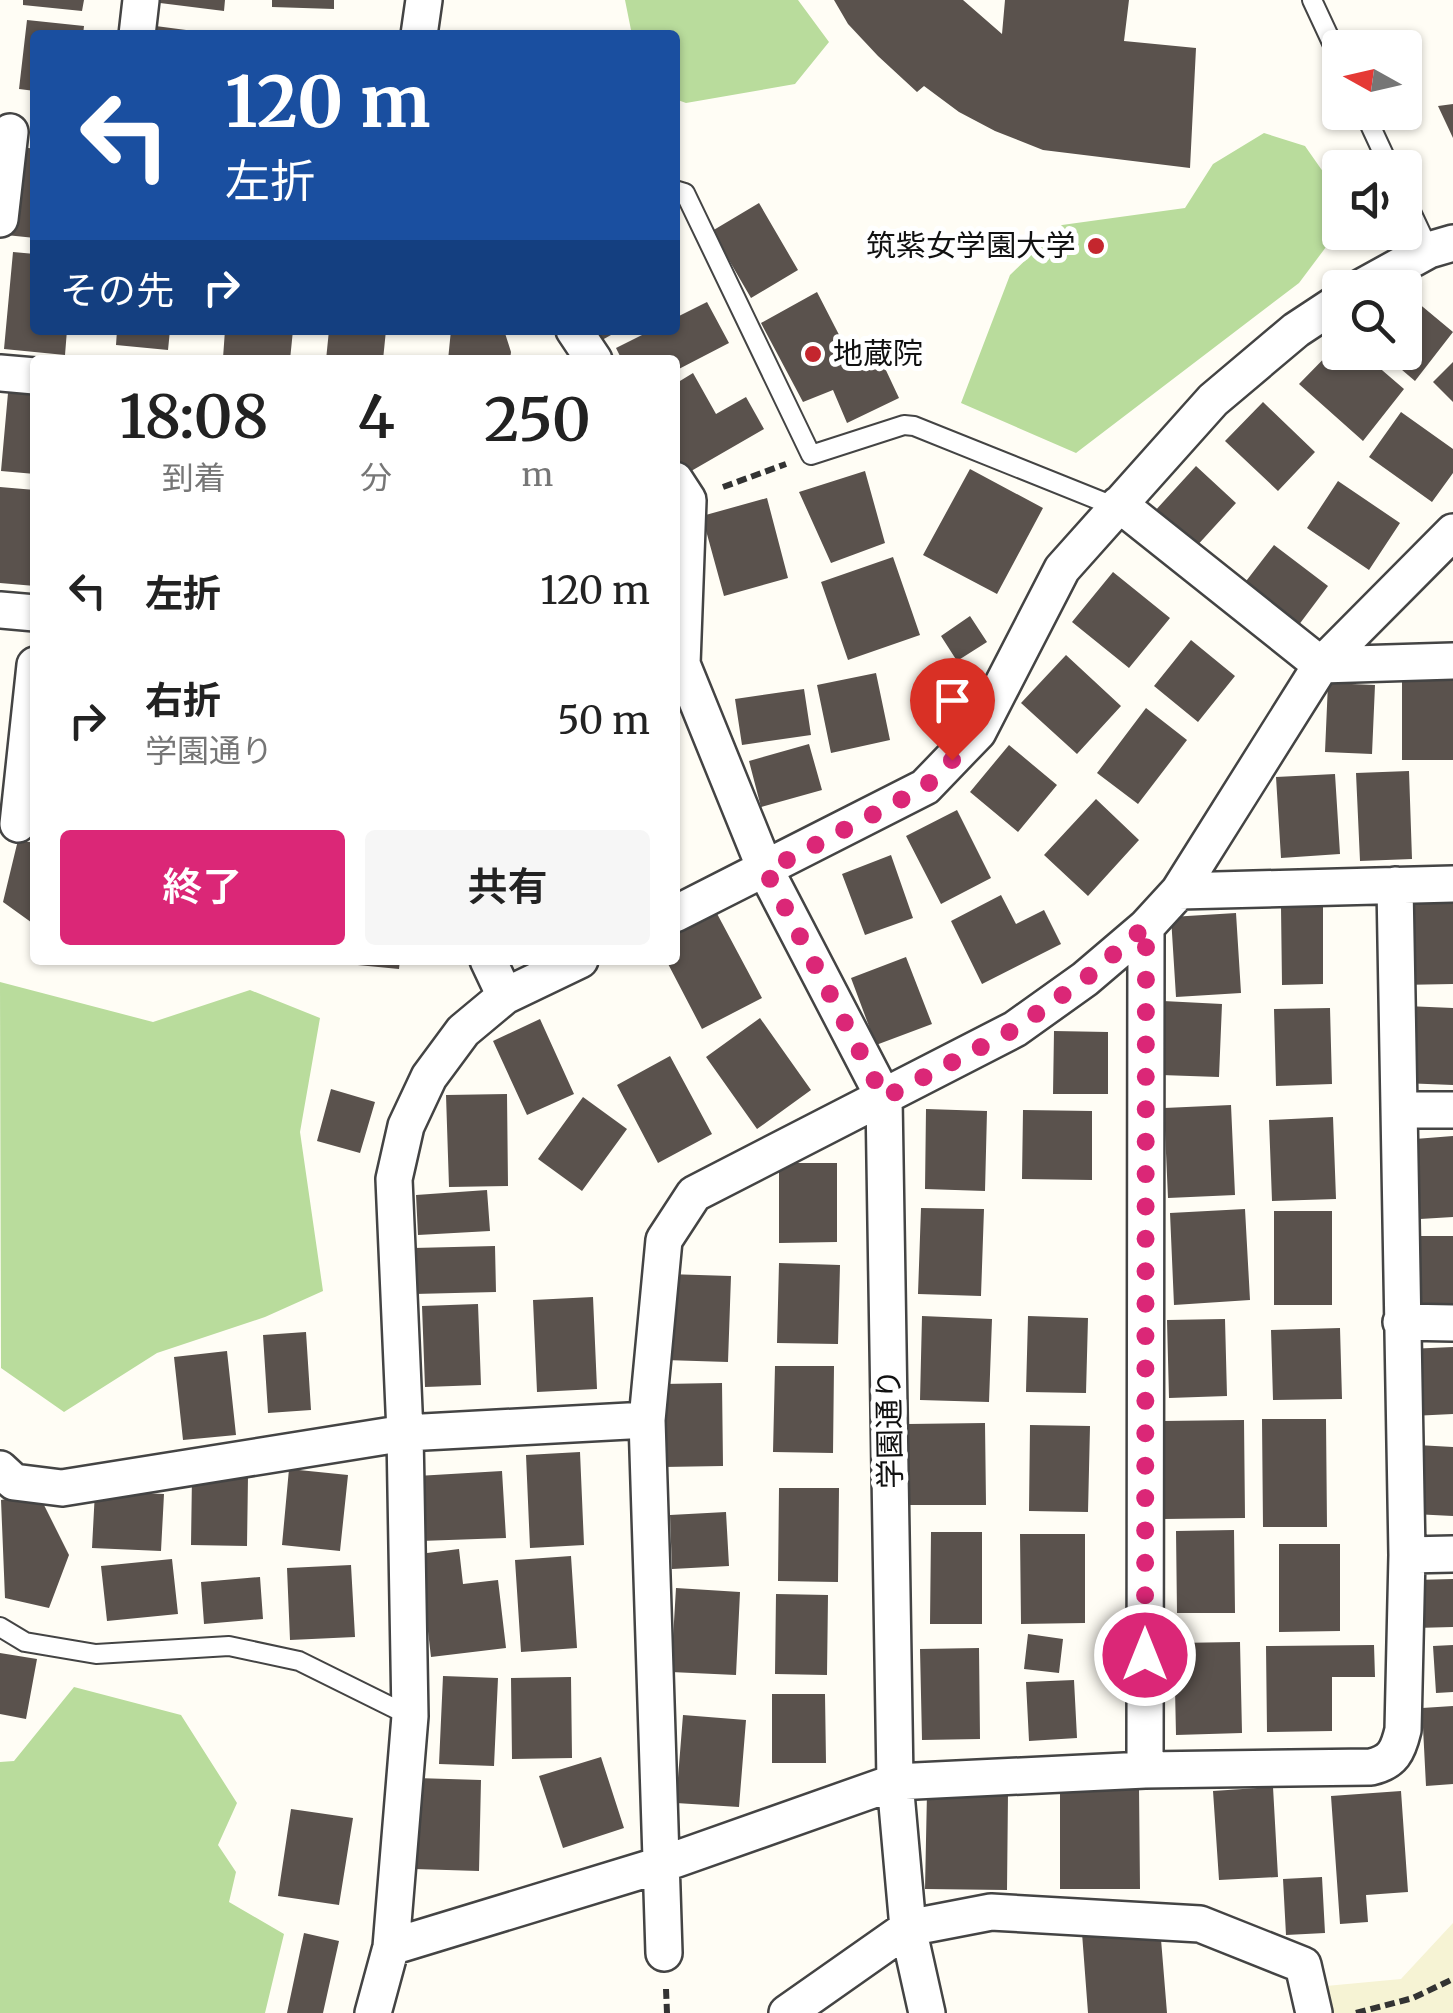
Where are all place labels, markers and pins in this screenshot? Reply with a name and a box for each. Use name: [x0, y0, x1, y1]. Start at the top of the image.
place label: 筑紫女学園大学: [866, 226, 1076, 264]
marker: 筑紫女学園大学: [1085, 235, 1107, 257]
place label: 地蔵院: [833, 334, 923, 372]
marker: 地蔵院: [802, 343, 824, 365]
pin: [910, 658, 995, 761]

